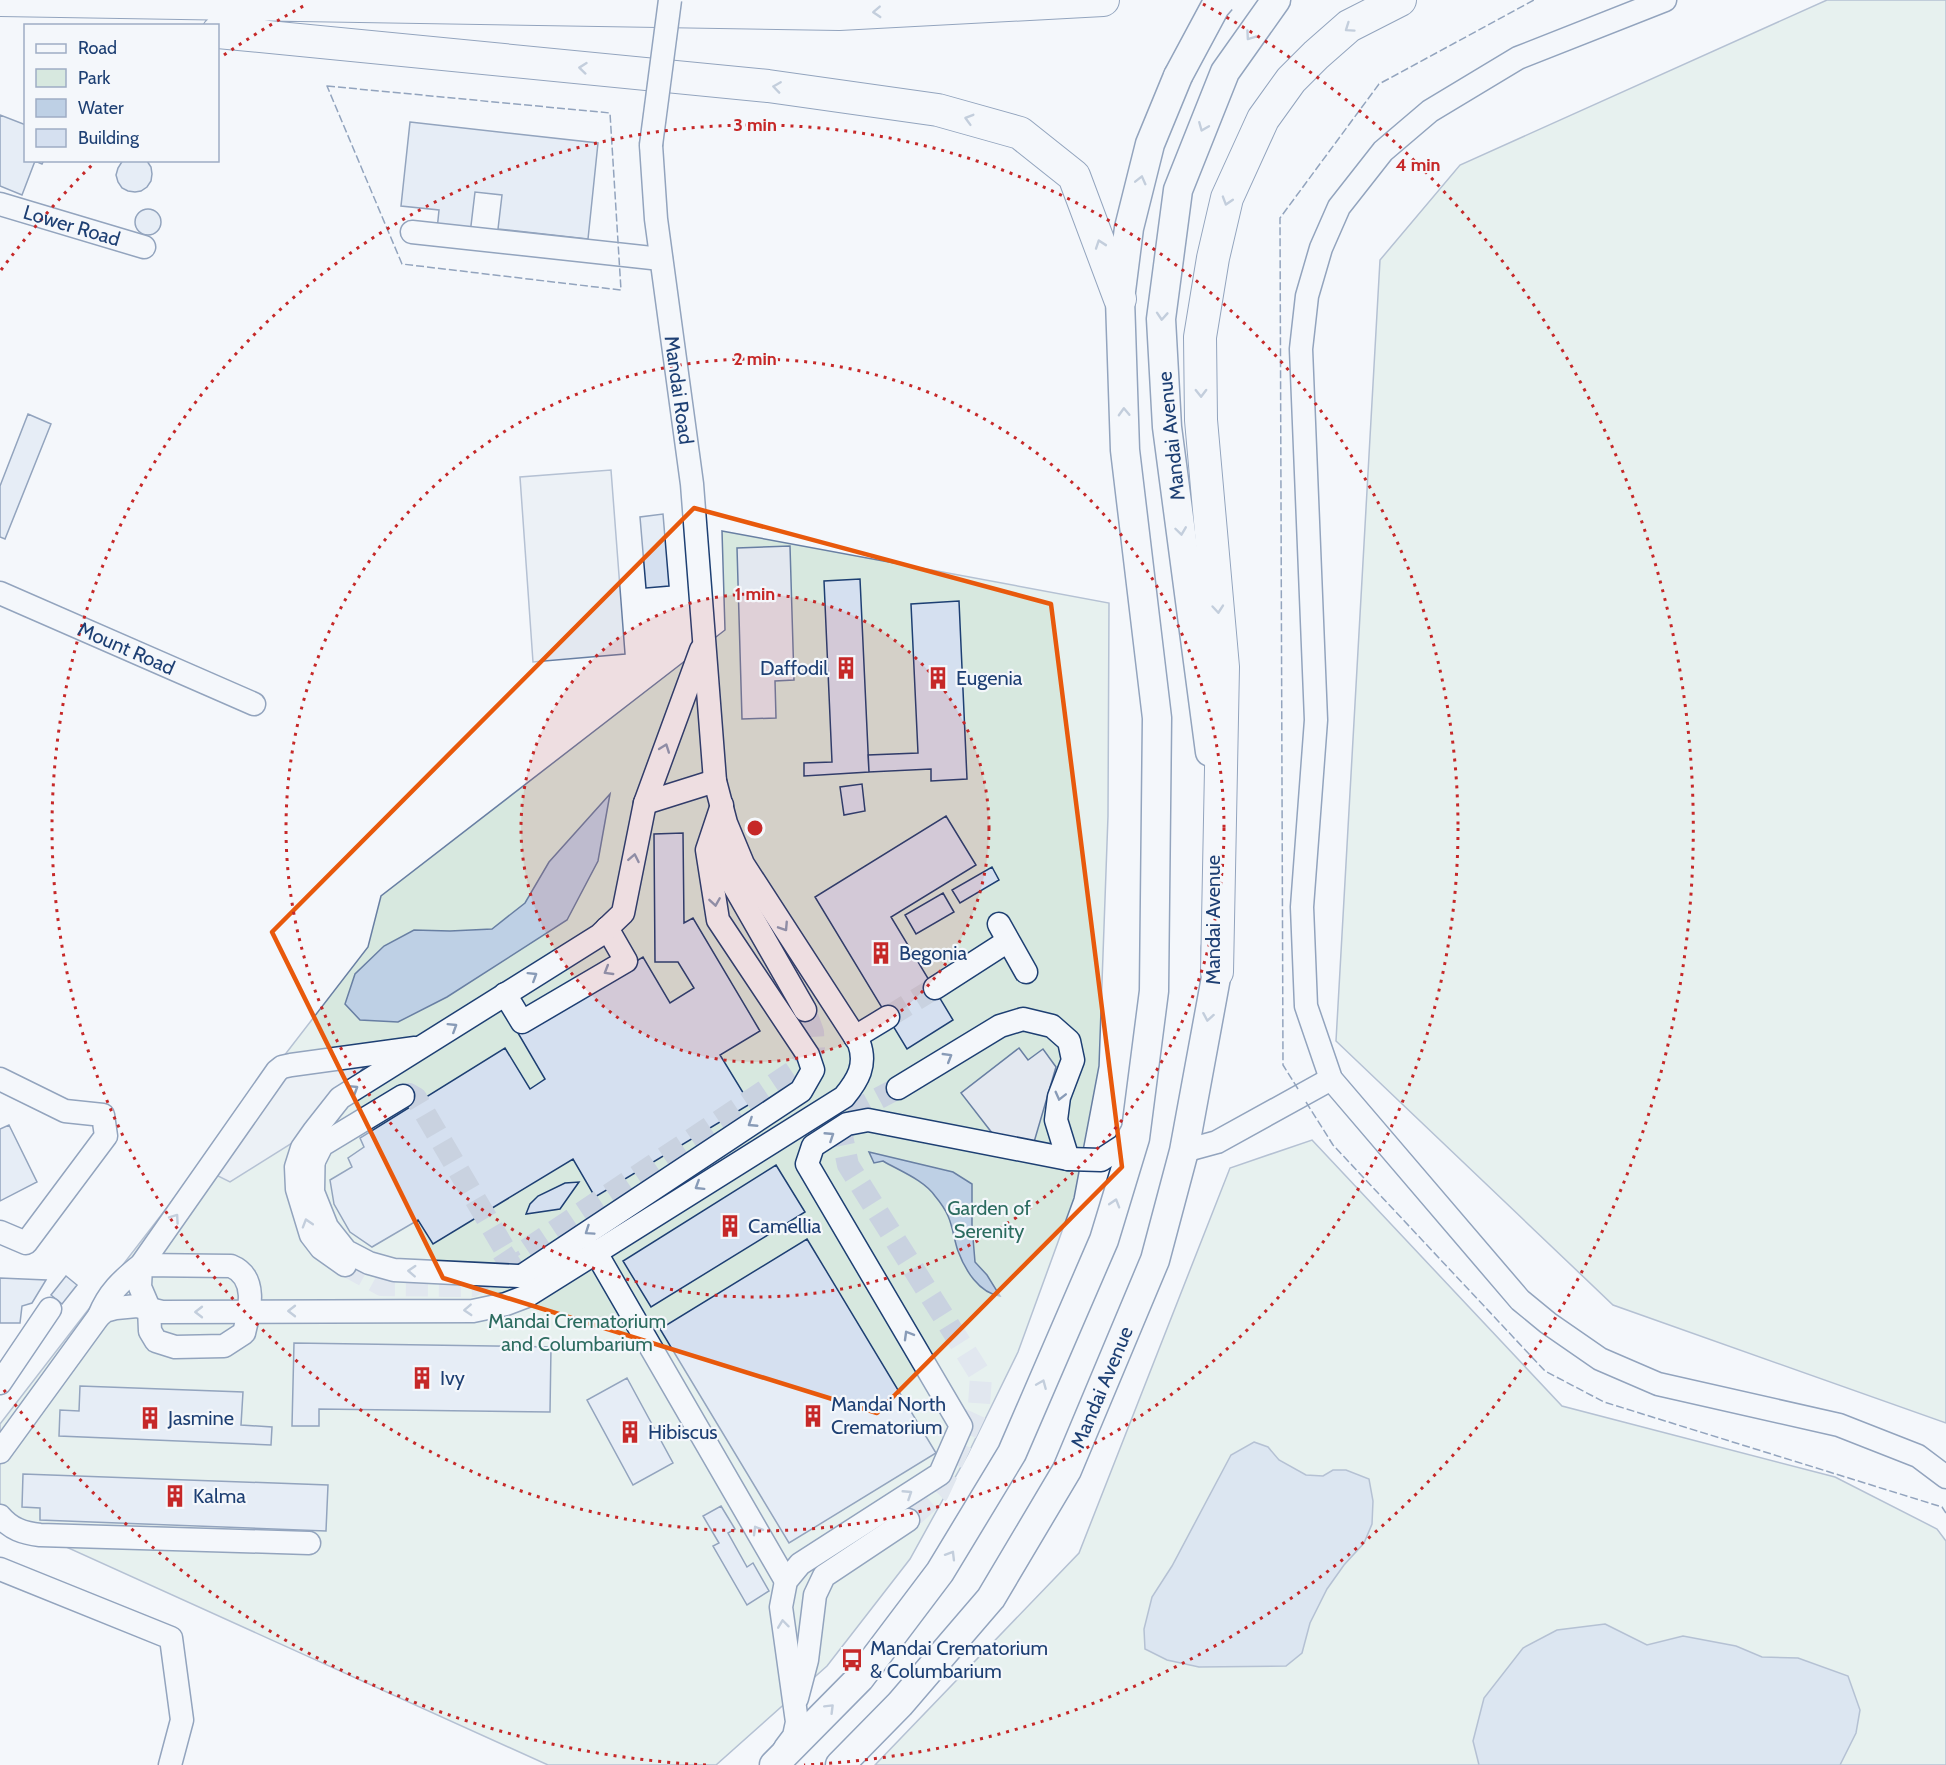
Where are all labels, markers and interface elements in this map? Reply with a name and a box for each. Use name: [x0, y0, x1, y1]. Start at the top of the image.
one-way arrow: [872, 5, 881, 18]
one-way arrow: [1345, 21, 1356, 32]
legend: [24, 24, 219, 162]
one-way arrow: [1246, 30, 1257, 41]
text: Road: [78, 37, 117, 59]
one-way arrow: [578, 62, 587, 75]
text: Park: [78, 67, 111, 89]
one-way arrow: [772, 82, 782, 94]
text: Water: [78, 97, 124, 119]
text: 3 min: [733, 114, 777, 136]
one-way arrow: [964, 114, 975, 126]
one-way arrow: [1198, 121, 1211, 131]
text: Building: [78, 127, 140, 149]
text: 4 min: [1395, 154, 1441, 176]
one-way arrow: [1134, 175, 1147, 185]
one-way arrow: [1222, 195, 1234, 206]
street label: Lower Road: [21, 200, 123, 251]
one-way arrow: [1095, 239, 1108, 250]
one-way arrow: [1156, 311, 1169, 320]
street label: Mandai Road: [659, 334, 699, 446]
text: 2 min: [733, 348, 777, 370]
street label: Mandai Avenue: [1152, 370, 1190, 502]
one-way arrow: [1195, 389, 1207, 398]
one-way arrow: [1117, 407, 1130, 416]
one-way arrow: [1174, 526, 1187, 535]
text: 1 min: [735, 583, 775, 605]
one-way arrow: [1211, 604, 1224, 613]
street label: Mount Road: [74, 617, 179, 680]
building icon: Daffodil: [833, 655, 859, 681]
place label: Daffodil: [760, 656, 828, 680]
building icon: Eugenia: [925, 665, 951, 691]
place label: Eugenia: [956, 666, 1023, 690]
one-way arrow: [658, 743, 670, 754]
centre of rings: [745, 818, 765, 838]
one-way arrow: [626, 853, 639, 863]
street label: Mandai Avenue: [1201, 855, 1225, 985]
one-way arrow: [709, 897, 721, 907]
one-way arrow: [777, 920, 788, 931]
building icon: Begonia: [868, 940, 894, 966]
place label: Begonia: [899, 941, 968, 965]
one-way arrow: [604, 964, 614, 976]
one-way arrow: [527, 972, 537, 984]
one-way arrow: [1203, 1012, 1215, 1021]
one-way arrow: [446, 1023, 457, 1034]
one-way arrow: [942, 1053, 952, 1065]
one-way arrow: [347, 1085, 358, 1096]
one-way arrow: [1055, 1090, 1067, 1101]
one-way arrow: [747, 1116, 758, 1127]
one-way arrow: [823, 1132, 834, 1143]
one-way arrow: [695, 1179, 705, 1191]
park label: Garden of Serenity: [947, 1196, 1031, 1243]
one-way arrow: [1108, 1198, 1120, 1209]
one-way arrow: [168, 1213, 179, 1224]
building icon: Camellia: [717, 1213, 743, 1239]
place label: Camellia: [748, 1214, 821, 1238]
one-way arrow: [302, 1218, 314, 1229]
one-way arrow: [585, 1224, 596, 1235]
one-way arrow: [408, 1264, 417, 1277]
one-way arrow: [464, 1304, 473, 1317]
one-way arrow: [287, 1305, 296, 1317]
one-way arrow: [194, 1306, 203, 1318]
park label: Mandai Crematorium and Columbarium: [488, 1309, 666, 1356]
street label: Mandai Avenue: [1066, 1323, 1138, 1452]
one-way arrow: [904, 1331, 915, 1341]
building icon: Ivy: [409, 1365, 435, 1391]
place label: Ivy: [440, 1366, 465, 1390]
one-way arrow: [1035, 1379, 1047, 1390]
place label: Mandai North Crematorium: [831, 1392, 946, 1439]
building icon: Mandai North Crematorium: [800, 1403, 826, 1429]
building icon: Jasmine: [137, 1405, 163, 1431]
place label: Jasmine: [167, 1406, 234, 1430]
building icon: Hibiscus: [617, 1419, 643, 1445]
place label: Hibiscus: [648, 1420, 718, 1444]
building icon: Kalma: [162, 1483, 188, 1509]
place label: Kalma: [193, 1484, 246, 1508]
one-way arrow: [902, 1490, 913, 1501]
one-way arrow: [752, 1526, 764, 1536]
one-way arrow: [943, 1551, 955, 1561]
one-way arrow: [778, 1620, 790, 1629]
place label: Mandai Crematorium & Columbarium: [870, 1636, 1048, 1683]
bus stop icon: Mandai Crematorium & Columbarium: [839, 1647, 865, 1673]
one-way arrow: [823, 1705, 834, 1716]

